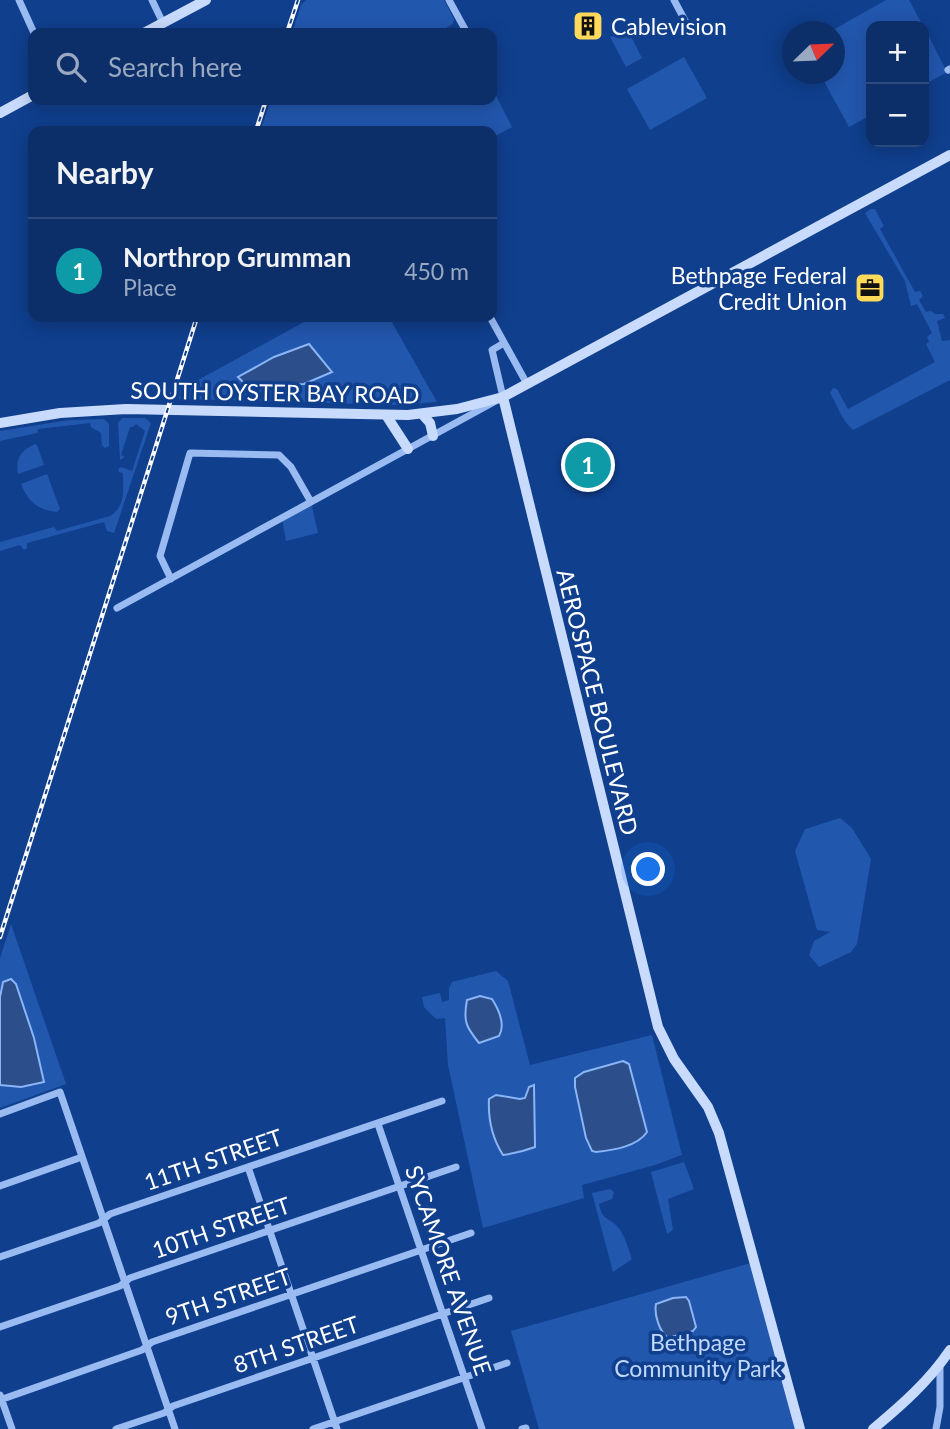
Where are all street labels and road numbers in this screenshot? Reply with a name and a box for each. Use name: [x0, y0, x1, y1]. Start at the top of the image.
street label: SOUTH OYSTER BAY ROAD: [130, 375, 420, 409]
street label: AEROSPACE BOULEVARD: [551, 566, 645, 838]
street label: 11TH STREET: [140, 1122, 286, 1196]
street label: SYCAMORE AVENUE: [400, 1161, 498, 1379]
street label: 10TH STREET: [148, 1190, 294, 1264]
street label: 9TH STREET: [162, 1261, 295, 1331]
street label: 8TH STREET: [230, 1309, 363, 1379]

